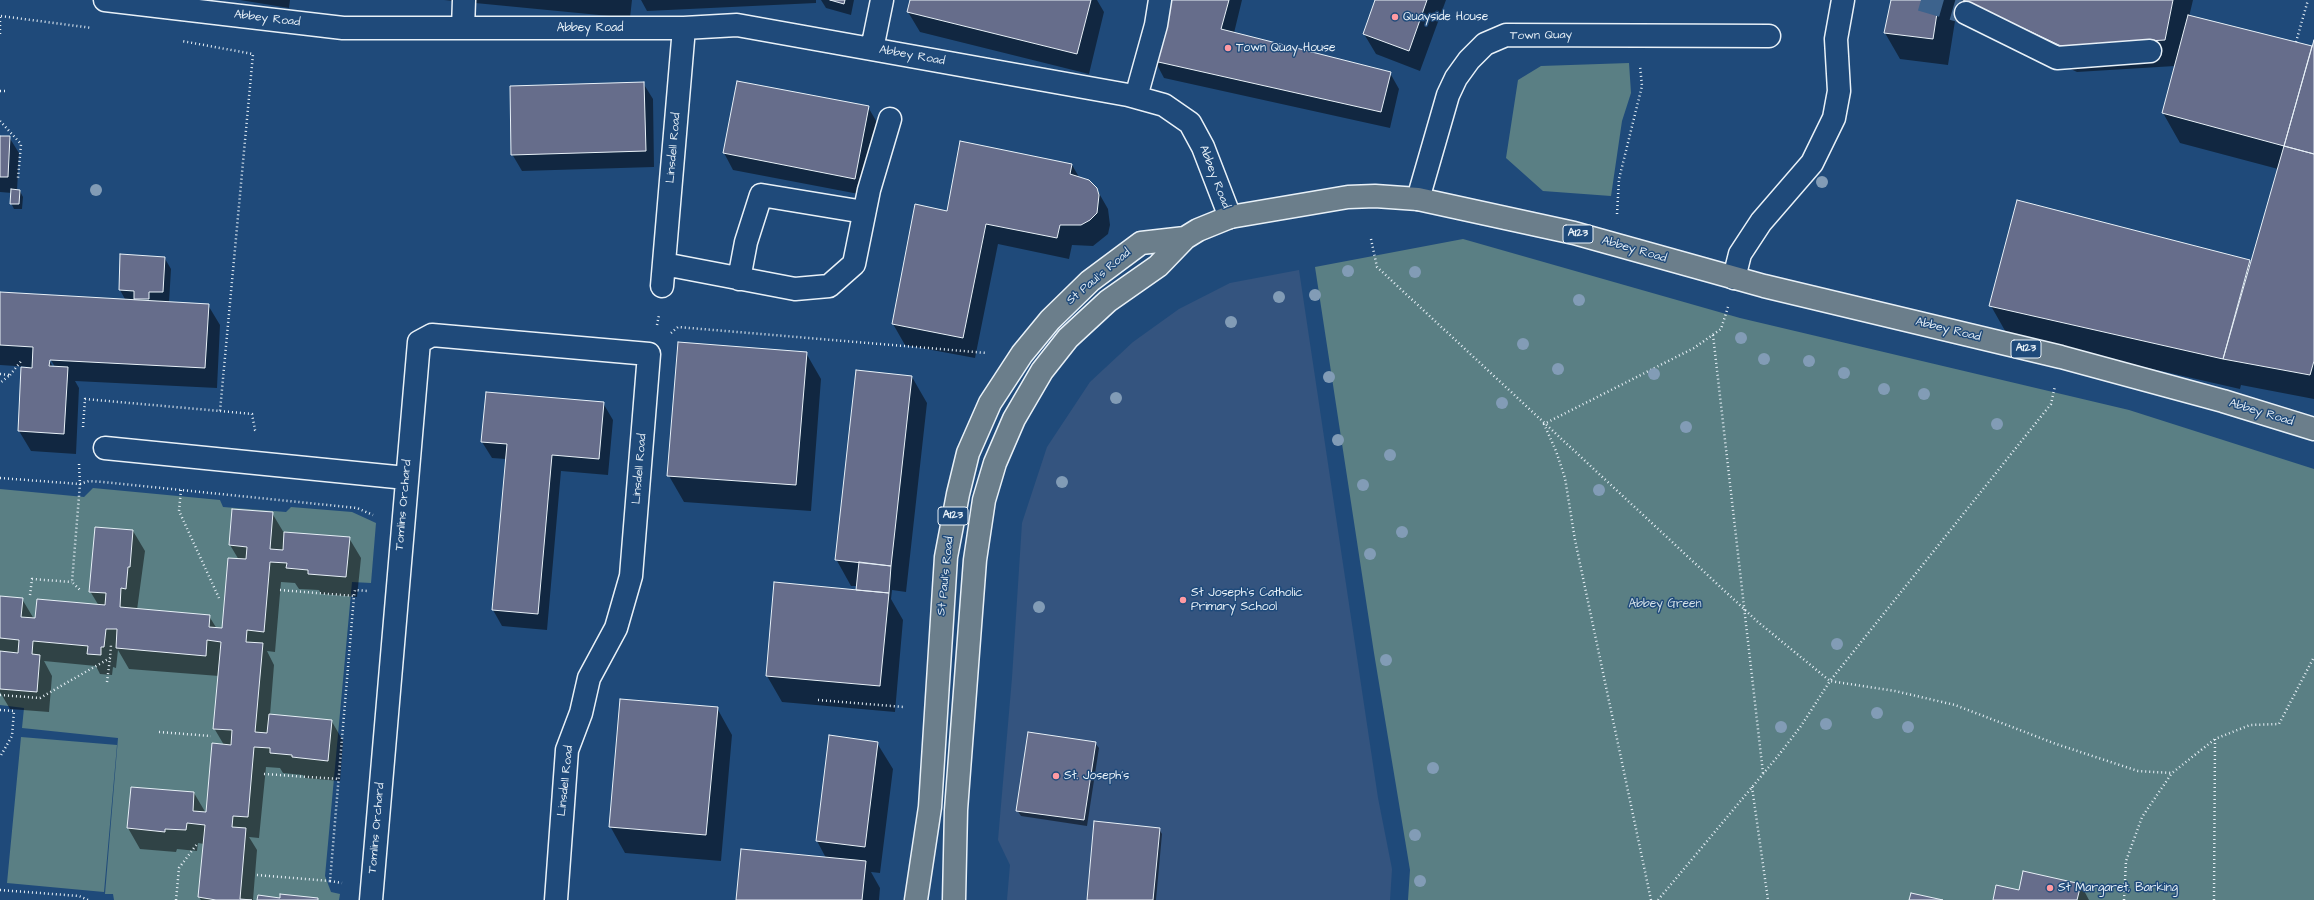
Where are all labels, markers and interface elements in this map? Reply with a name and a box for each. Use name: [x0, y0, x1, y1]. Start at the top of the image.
street label: Abbey Road: [233, 8, 301, 30]
place label: Quayside House: [1403, 10, 1488, 24]
marker: Quayside House: [1390, 12, 1400, 22]
street label: Abbey Road: [557, 21, 623, 35]
street label: Town Quay: [1510, 28, 1572, 44]
place label: Town Quay House: [1236, 41, 1336, 55]
street label: Abbey Road: [878, 43, 946, 69]
marker: Town Quay House: [1223, 43, 1233, 53]
street label: Linsdell Road: [664, 112, 684, 184]
street label: Abbey Road: [1195, 143, 1233, 211]
road number: A123: [1563, 225, 1593, 243]
street label: Abbey Road: [1600, 234, 1668, 266]
street label: St Paul's Road: [1064, 246, 1134, 308]
street label: Abbey Road: [1914, 315, 1982, 345]
road number: A123: [2011, 340, 2041, 358]
street label: Abbey Road: [2227, 396, 2295, 430]
street label: Linsdell Road: [630, 433, 650, 505]
street label: Tomlins Orchard: [393, 459, 415, 551]
road number: A123: [938, 507, 968, 525]
street label: St Paul's Road: [935, 536, 957, 616]
place label: St Joseph's Catholic Primary School: [1191, 586, 1303, 614]
marker: St Joseph's Catholic Primary School: [1178, 595, 1188, 605]
park label: Abbey Green: [1629, 597, 1701, 611]
street label: Linsdell Road: [555, 745, 577, 817]
place label: St. Joseph's: [1064, 769, 1129, 783]
marker: St. Joseph's: [1051, 771, 1061, 781]
street label: Tomlins Orchard: [366, 782, 388, 874]
place label: St Margaret, Barking: [2058, 881, 2178, 895]
marker: St Margaret, Barking: [2045, 883, 2055, 893]

